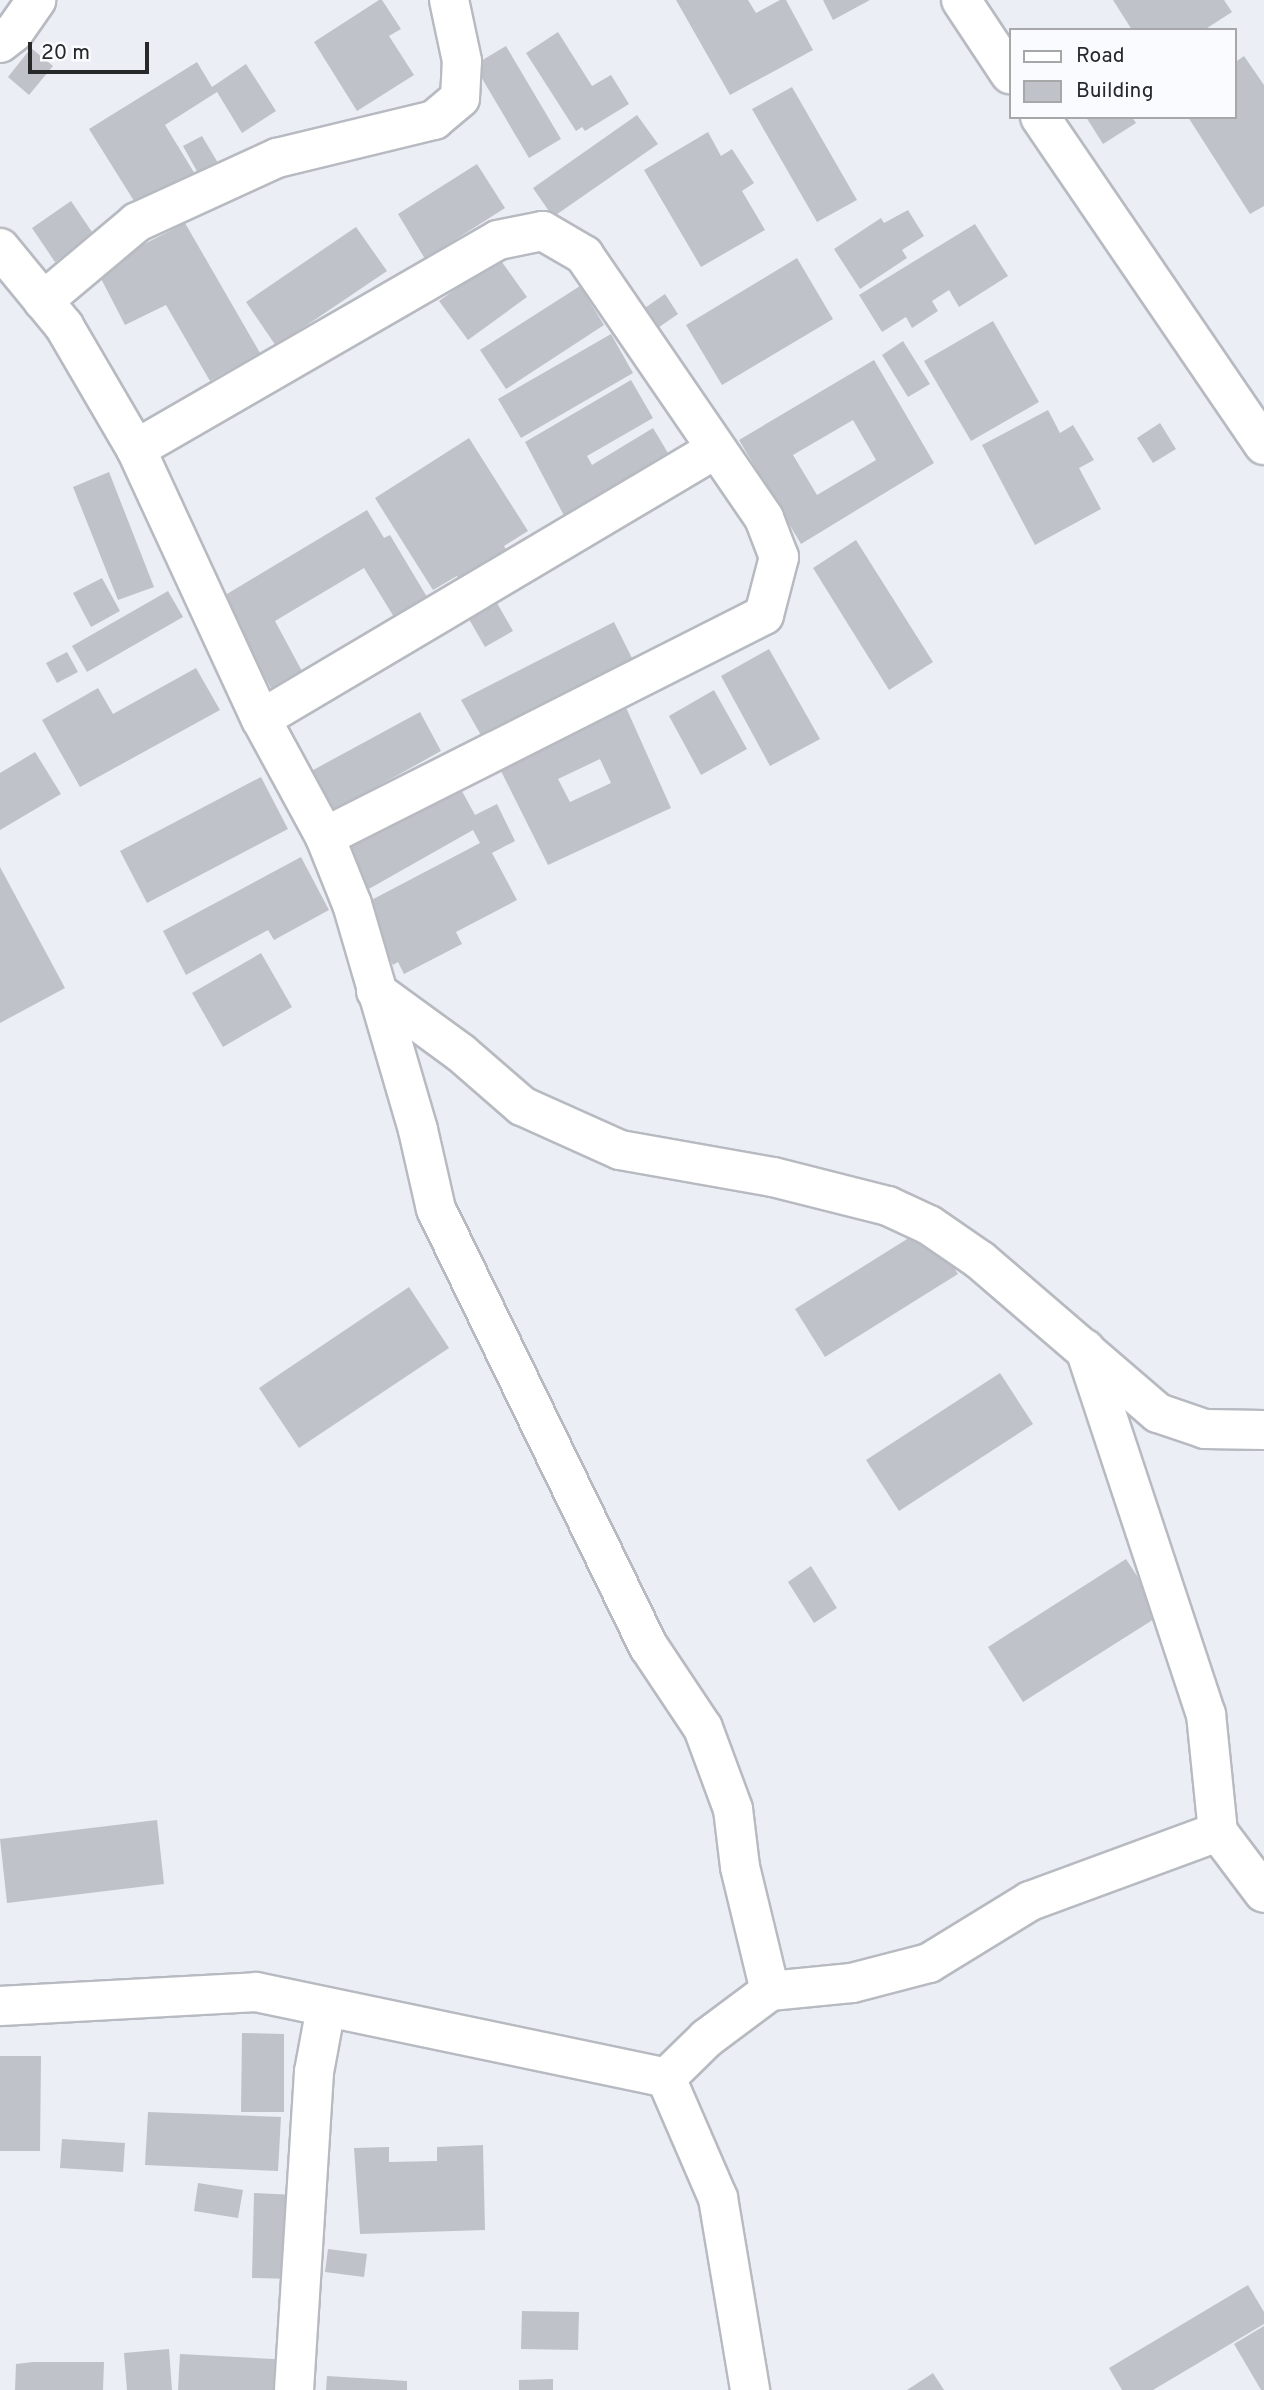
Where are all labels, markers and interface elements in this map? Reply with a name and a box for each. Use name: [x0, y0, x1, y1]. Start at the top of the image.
scale bar: [32, 28, 152, 72]
legend: [1009, 28, 1236, 119]
text: 20 m: [41, 40, 90, 67]
text: Road: [1076, 43, 1125, 70]
text: Building: [1076, 78, 1154, 105]

